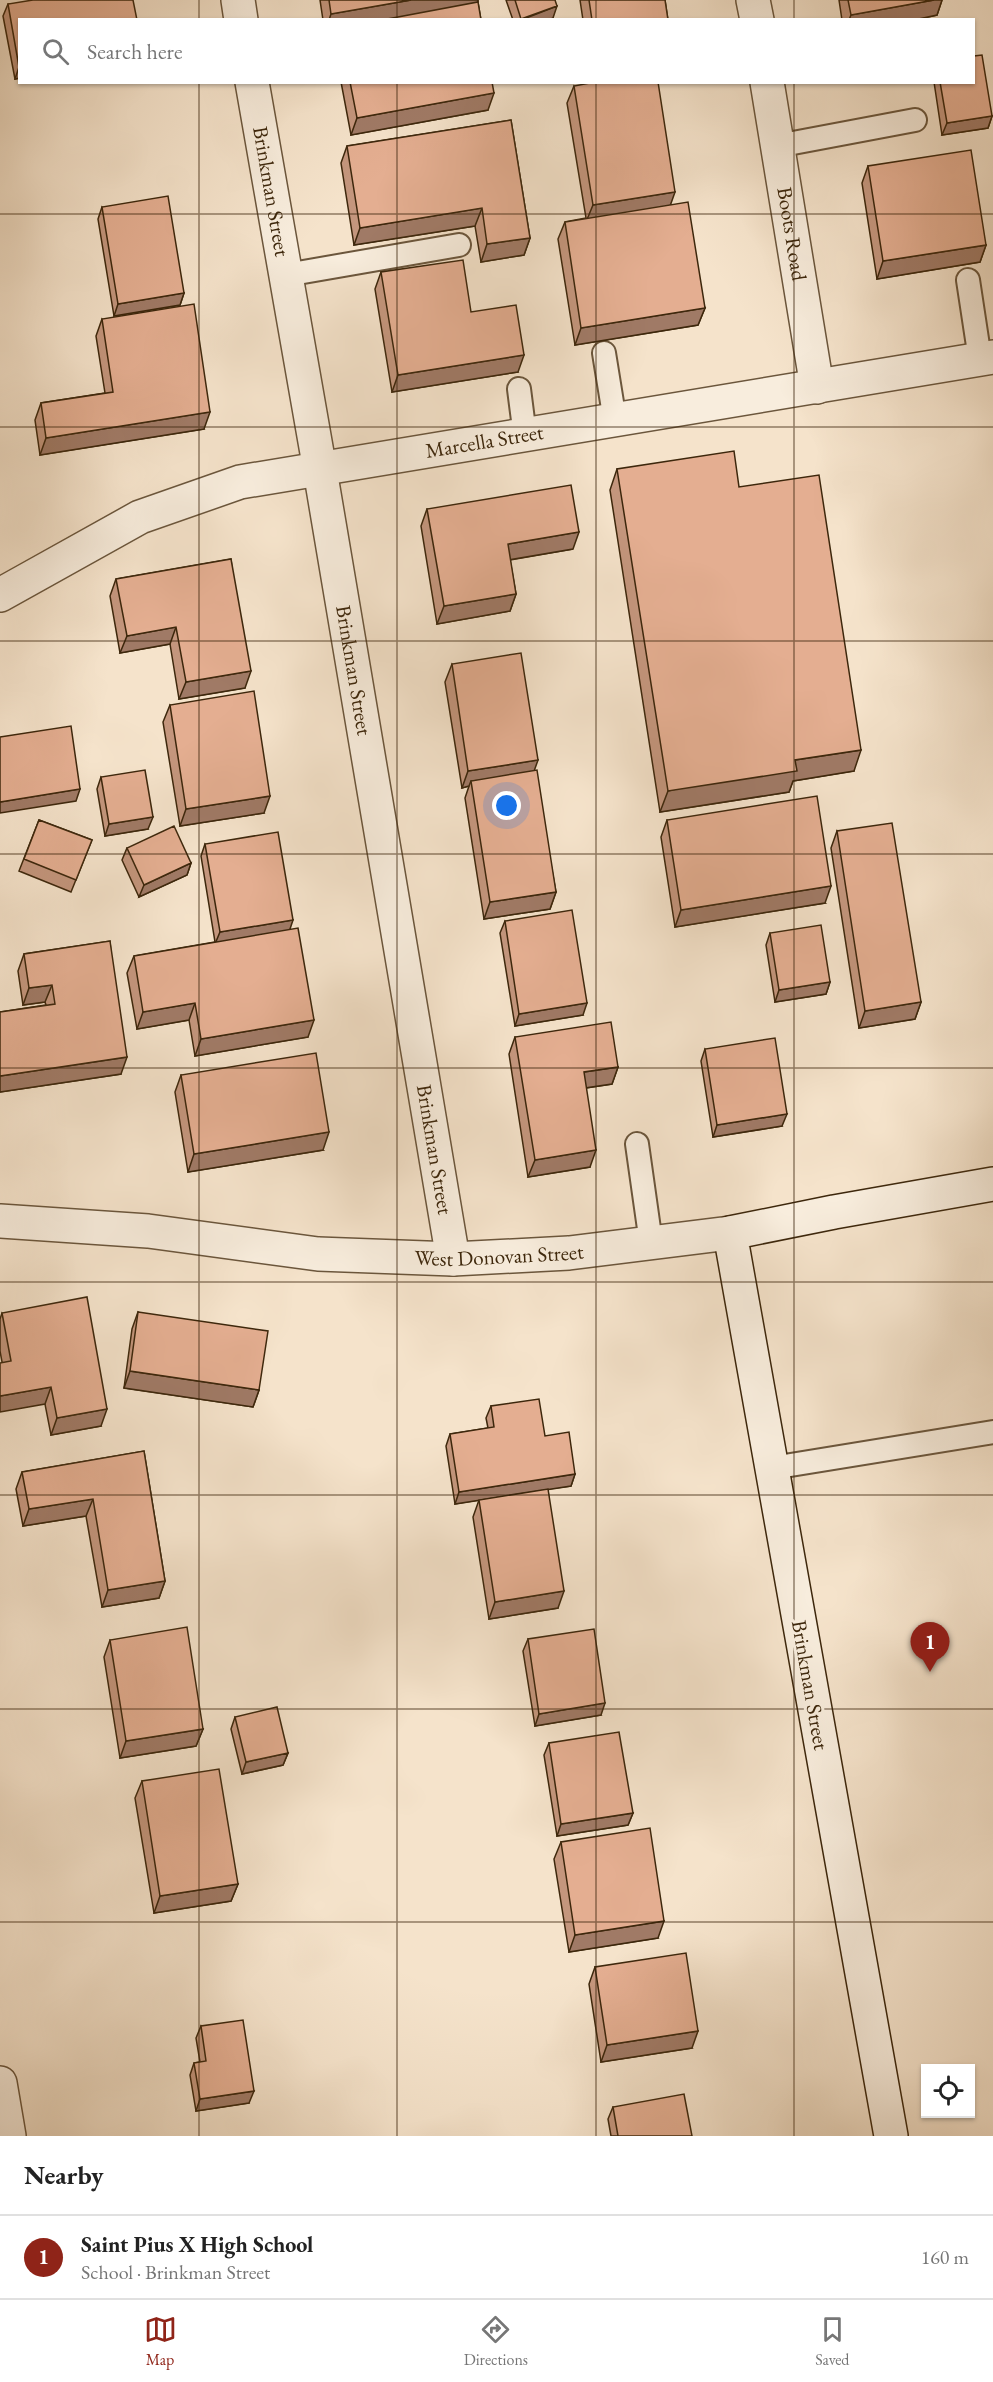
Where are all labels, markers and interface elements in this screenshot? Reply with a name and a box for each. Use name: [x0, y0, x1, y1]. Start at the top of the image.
search box: [18, 18, 975, 84]
icon: search: [39, 35, 72, 68]
text: Search here: [87, 37, 182, 66]
street label: Brinkman Street: [247, 124, 296, 259]
street label: Boots Road: [771, 185, 813, 283]
street label: Marcella Street: [423, 418, 546, 464]
street label: Brinkman Street: [330, 603, 379, 738]
your location: [492, 791, 521, 820]
street label: Brinkman Street: [411, 1082, 459, 1217]
street label: West Donovan Street: [414, 1237, 585, 1272]
street label: Brinkman Street: [786, 1618, 835, 1752]
pin: 1: [910, 1622, 950, 1672]
map controls: [921, 2064, 975, 2118]
button: locate: [921, 2064, 975, 2118]
text: Nearby: [24, 2158, 104, 2192]
text: Saint Pius X High School: [81, 2230, 313, 2259]
text: 1: [38, 2244, 49, 2270]
text: 160 m: [921, 2244, 969, 2270]
text: School · Brinkman Street: [81, 2259, 270, 2285]
tab: Map: [144, 2313, 177, 2370]
tab: Directions: [464, 2313, 528, 2370]
tab: Saved: [815, 2313, 849, 2370]

